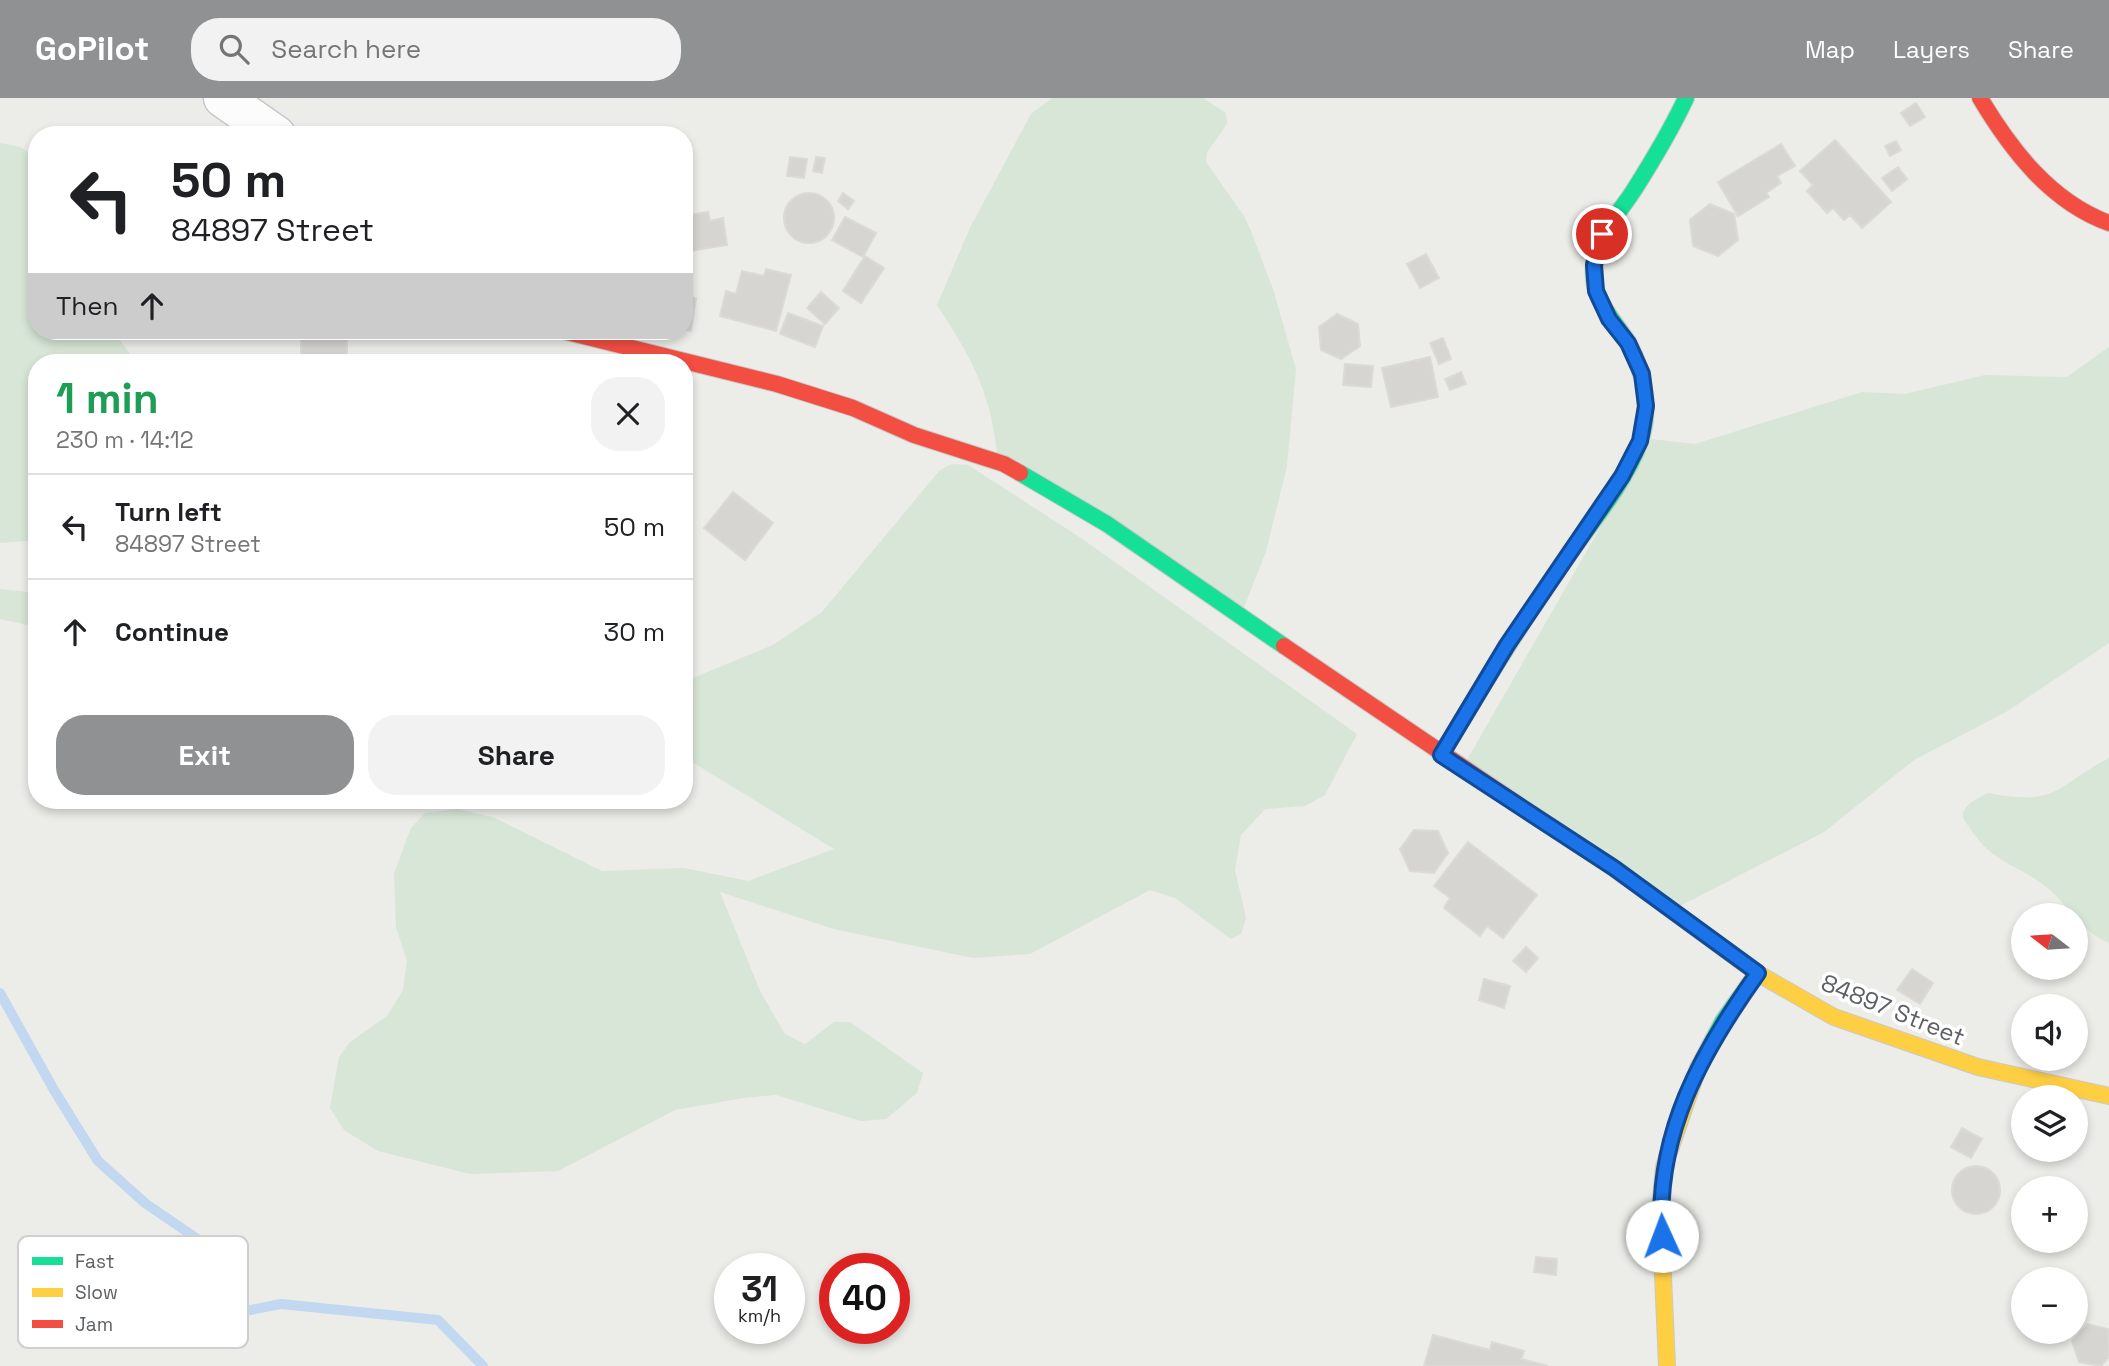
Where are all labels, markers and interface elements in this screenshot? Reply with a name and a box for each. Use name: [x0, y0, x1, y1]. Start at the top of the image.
search box: [191, 18, 681, 81]
text: GoPilot: [35, 28, 149, 70]
icon: search: [215, 30, 253, 68]
text: Search here: [271, 32, 421, 66]
text: Map: [1805, 34, 1855, 65]
text: Layers: [1893, 34, 1970, 65]
text: Share: [2008, 34, 2074, 65]
text: 50 m: [171, 149, 286, 211]
icon: left: [56, 154, 147, 245]
pin: [1572, 204, 1632, 264]
text: 84897 Street: [171, 210, 374, 250]
icon: arrive: [1583, 215, 1621, 253]
icon: ahead: [133, 287, 171, 325]
text: Then: [56, 289, 119, 323]
text: 1 min: [56, 372, 159, 425]
button: close: [591, 377, 665, 451]
text: 230 m · 14:12: [56, 425, 194, 455]
text: Turn left: [115, 495, 222, 529]
icon: left: [56, 508, 94, 546]
text: 50 m: [604, 510, 665, 544]
text: 84897 Street: [115, 529, 261, 559]
icon: ahead: [56, 613, 94, 651]
text: Continue: [115, 615, 229, 649]
text: 30 m: [604, 615, 665, 649]
button: Exit: [56, 715, 354, 795]
button: Share: [368, 715, 665, 795]
north arrow: [2011, 903, 2088, 980]
map controls: [2011, 903, 2088, 1344]
street label: 84897 Street: [1817, 967, 1970, 1052]
button: sound: [2011, 994, 2088, 1071]
button: layers: [2011, 1085, 2088, 1162]
button: +: [2011, 1176, 2088, 1253]
position arrow: [1625, 1199, 1699, 1273]
legend: [18, 1236, 248, 1348]
text: Fast: [75, 1249, 115, 1274]
speed limit sign: 40: [819, 1253, 910, 1344]
text: 31: [741, 1267, 778, 1311]
button: −: [2011, 1267, 2088, 1344]
text: Slow: [75, 1280, 118, 1305]
text: km/h: [738, 1304, 781, 1327]
text: Jam: [75, 1312, 113, 1337]

